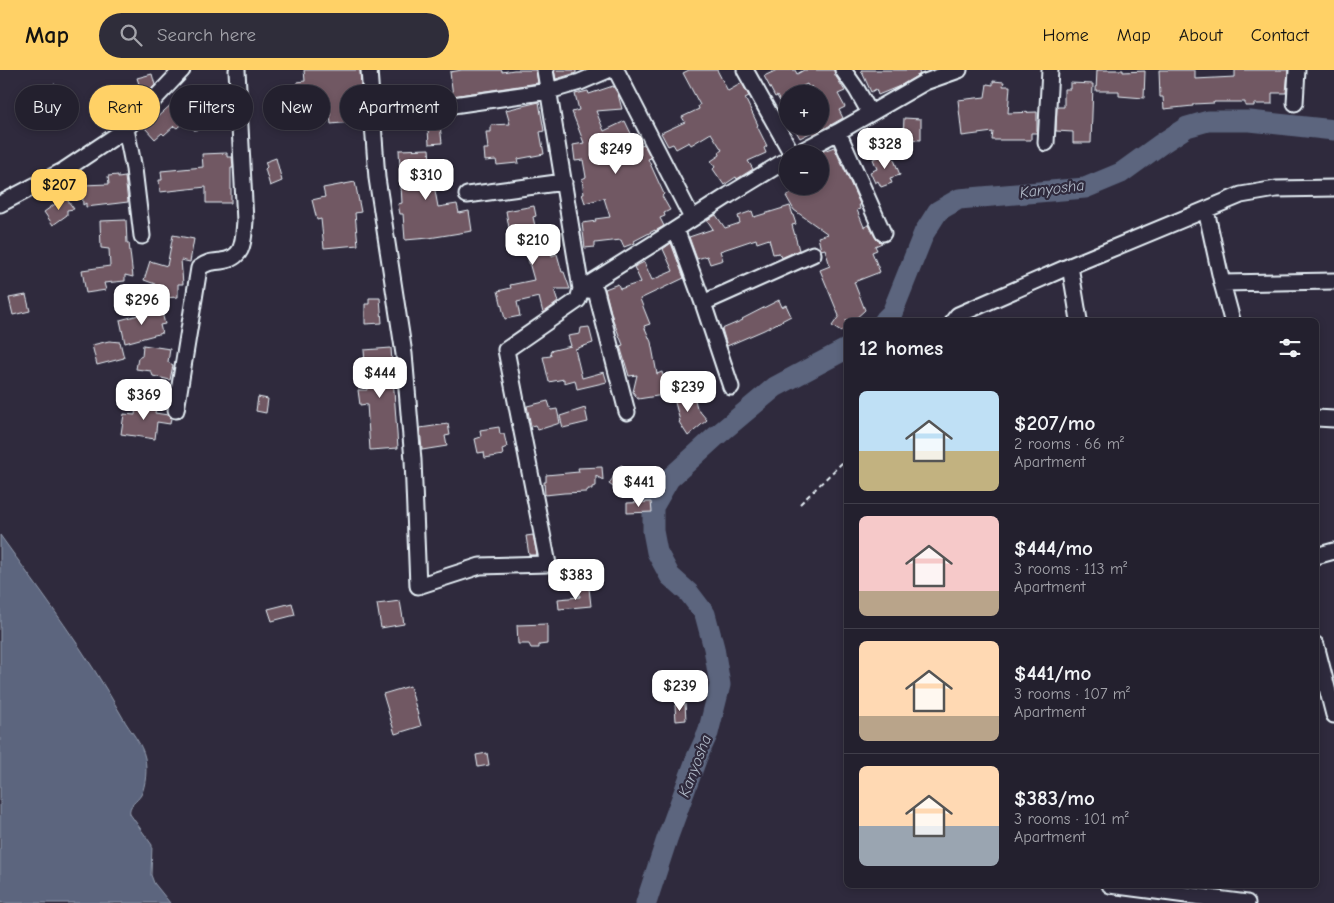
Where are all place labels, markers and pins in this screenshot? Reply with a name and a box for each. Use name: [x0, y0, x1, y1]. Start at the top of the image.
pin: $328: [855, 128, 915, 170]
pin: $249: [586, 132, 646, 175]
pin: $310: [396, 158, 456, 201]
pin: $207: [29, 168, 89, 211]
pin: $210: [503, 224, 563, 266]
pin: $296: [112, 284, 172, 326]
pin: $444: [350, 356, 410, 399]
pin: $239: [658, 370, 718, 413]
pin: $369: [114, 378, 174, 421]
pin: $441: [609, 466, 669, 508]
pin: $383: [546, 558, 606, 601]
pin: $239: [650, 670, 710, 712]

